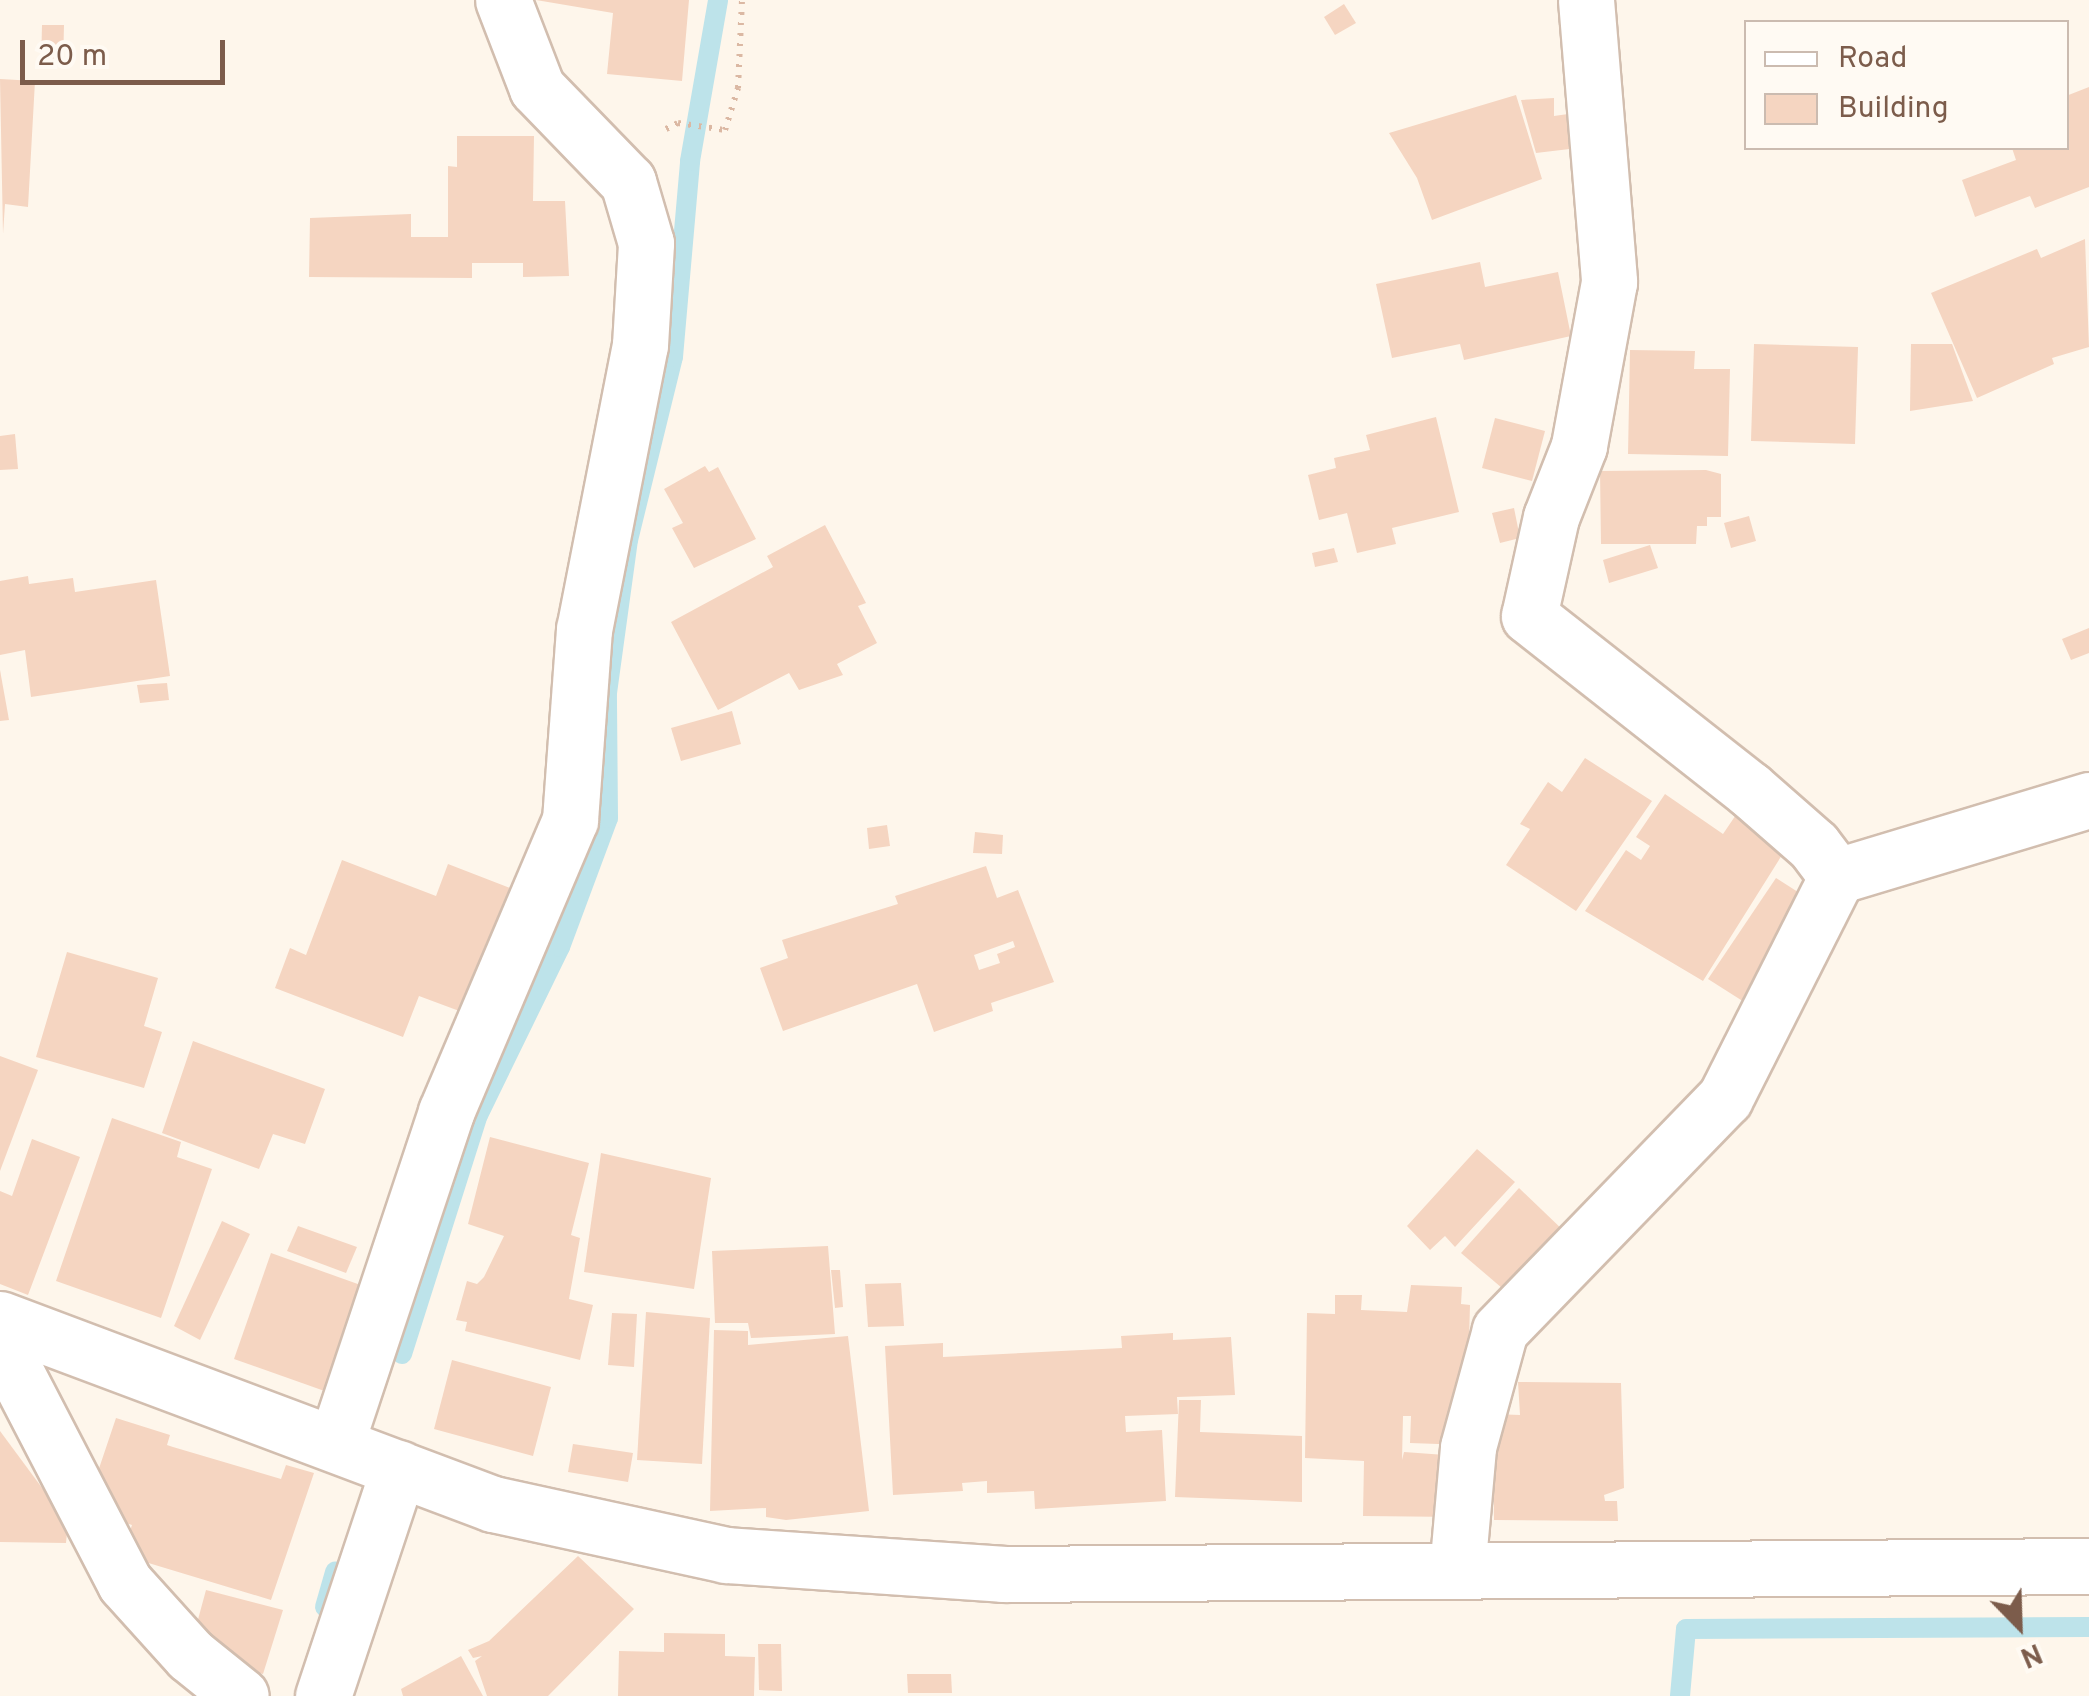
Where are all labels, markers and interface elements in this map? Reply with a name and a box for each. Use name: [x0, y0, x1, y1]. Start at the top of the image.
scale bar: [25, 20, 230, 82]
legend: [1744, 20, 2069, 150]
text: 20 m: [37, 39, 107, 76]
text: Road: [1838, 41, 1907, 78]
text: Building: [1838, 91, 1949, 128]
north arrow: [1969, 1576, 2069, 1676]
text: N: [2014, 1633, 2047, 1674]

